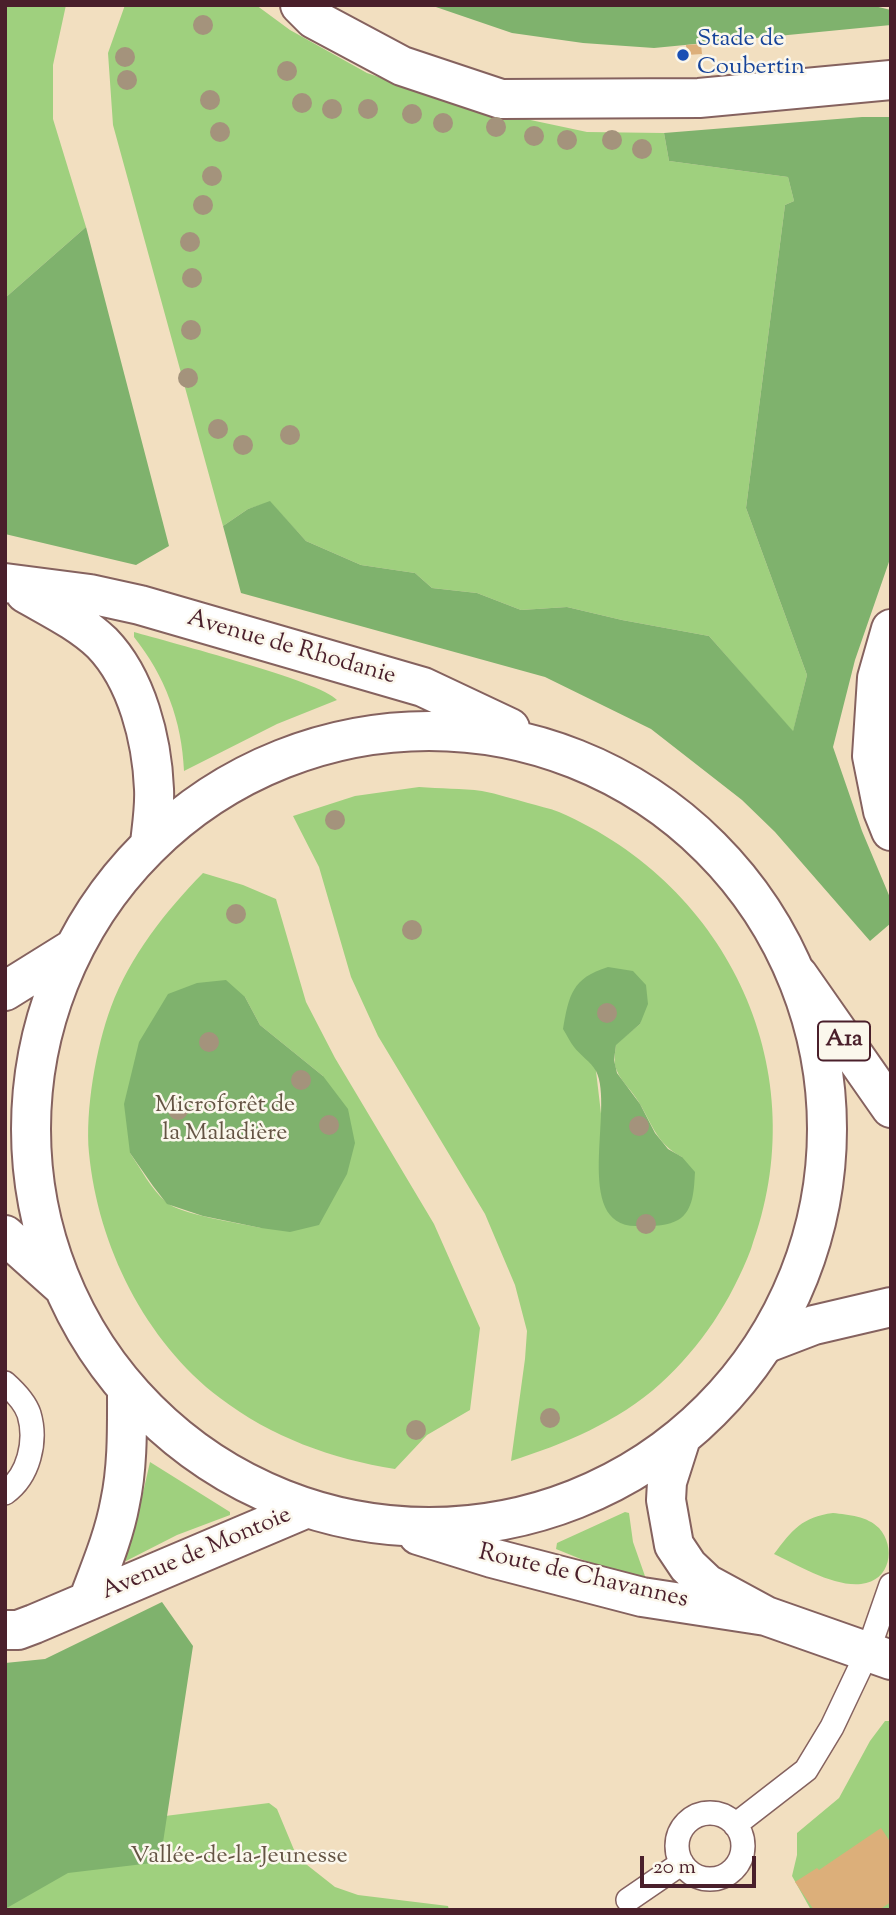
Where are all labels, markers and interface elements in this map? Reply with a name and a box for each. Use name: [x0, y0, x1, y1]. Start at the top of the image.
place label: Stade de Coubertin: [697, 27, 805, 83]
marker: Stade de Coubertin: [675, 47, 691, 63]
street label: Avenue de Rhodanie: [183, 605, 399, 693]
road number: A1a: [818, 1022, 870, 1060]
park label: Microforêt de la Maladière: [155, 1093, 295, 1149]
street label: Avenue de Montoie: [98, 1502, 296, 1608]
street label: Route de Chavannes: [475, 1540, 691, 1616]
scale bar: [644, 1842, 760, 1886]
park label: Vallée-de-la-Jeunesse: [130, 1844, 348, 1872]
text: 20 m: [653, 1853, 696, 1883]

